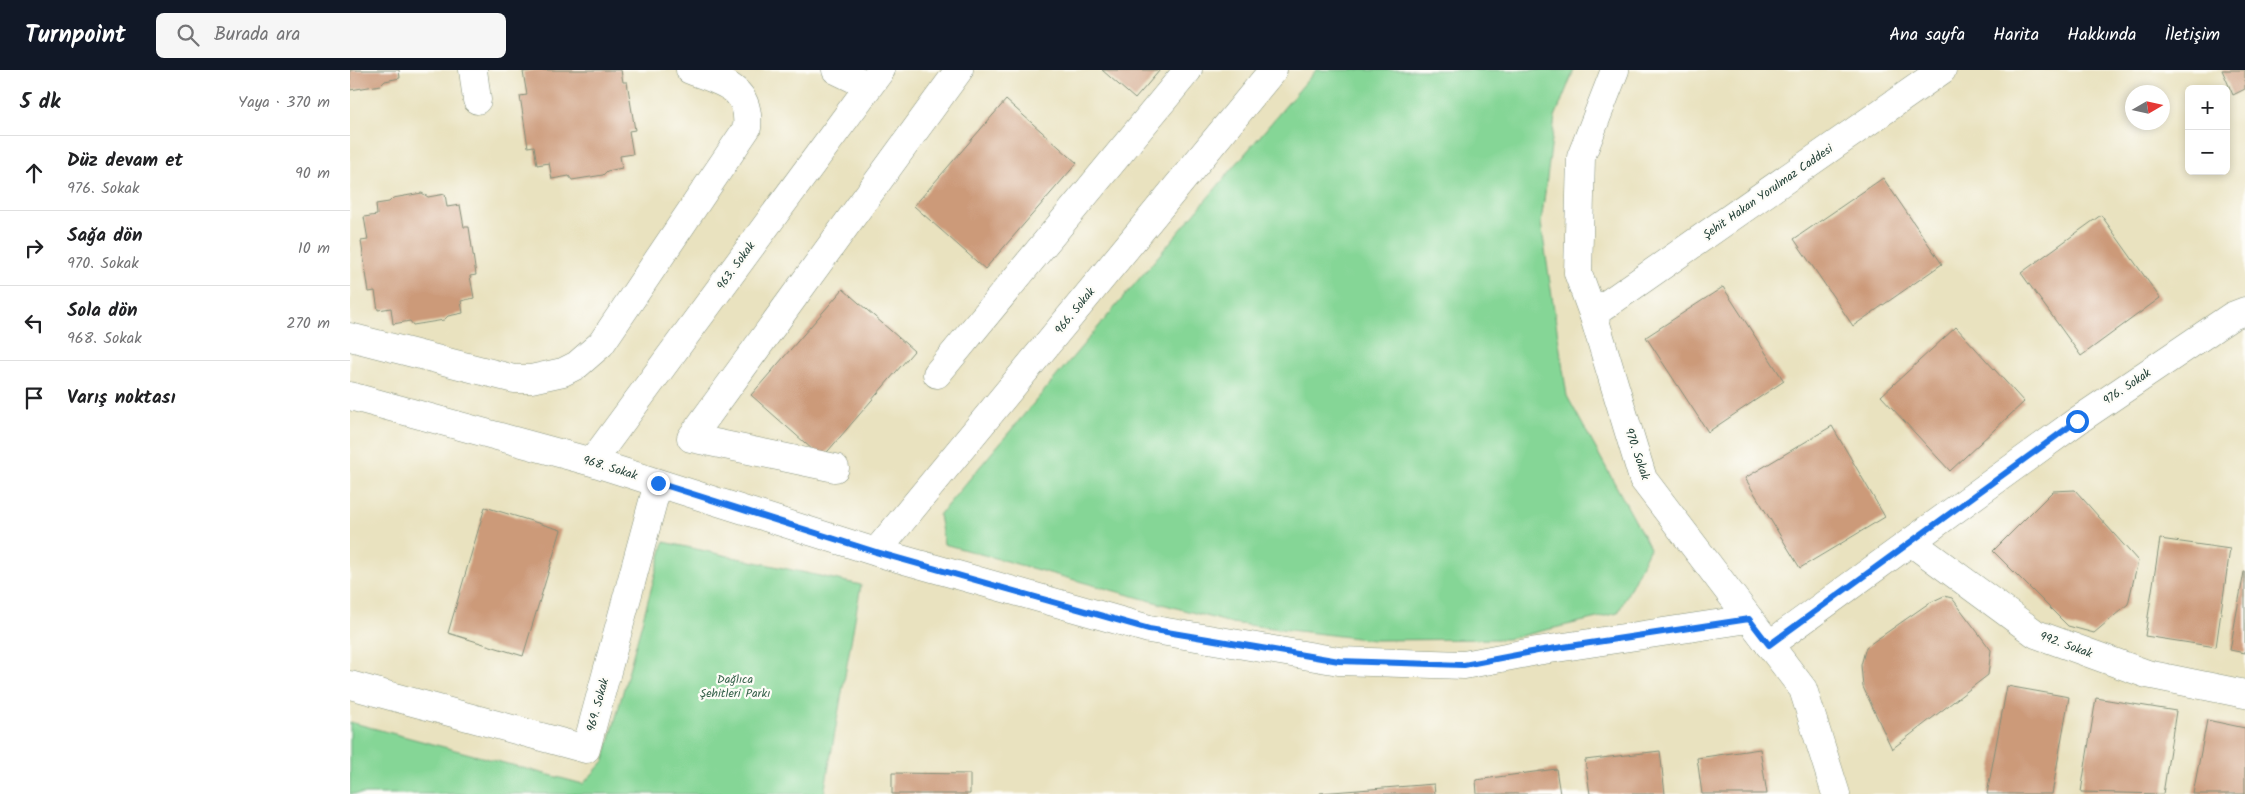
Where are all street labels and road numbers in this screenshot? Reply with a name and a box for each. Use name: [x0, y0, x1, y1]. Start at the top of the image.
street label: Şehit Hakan Yorulmaz Caddesi: [1699, 139, 1838, 244]
street label: 963. Sokak: [712, 238, 760, 294]
street label: 966. Sokak: [1050, 283, 1100, 339]
street label: 976. Sokak: [2099, 364, 2155, 410]
street label: 970. Sokak: [1619, 425, 1655, 483]
street label: 968. Sokak: [580, 451, 640, 485]
street label: 992. Sokak: [2037, 627, 2095, 663]
street label: 969. Sokak: [582, 676, 614, 734]

